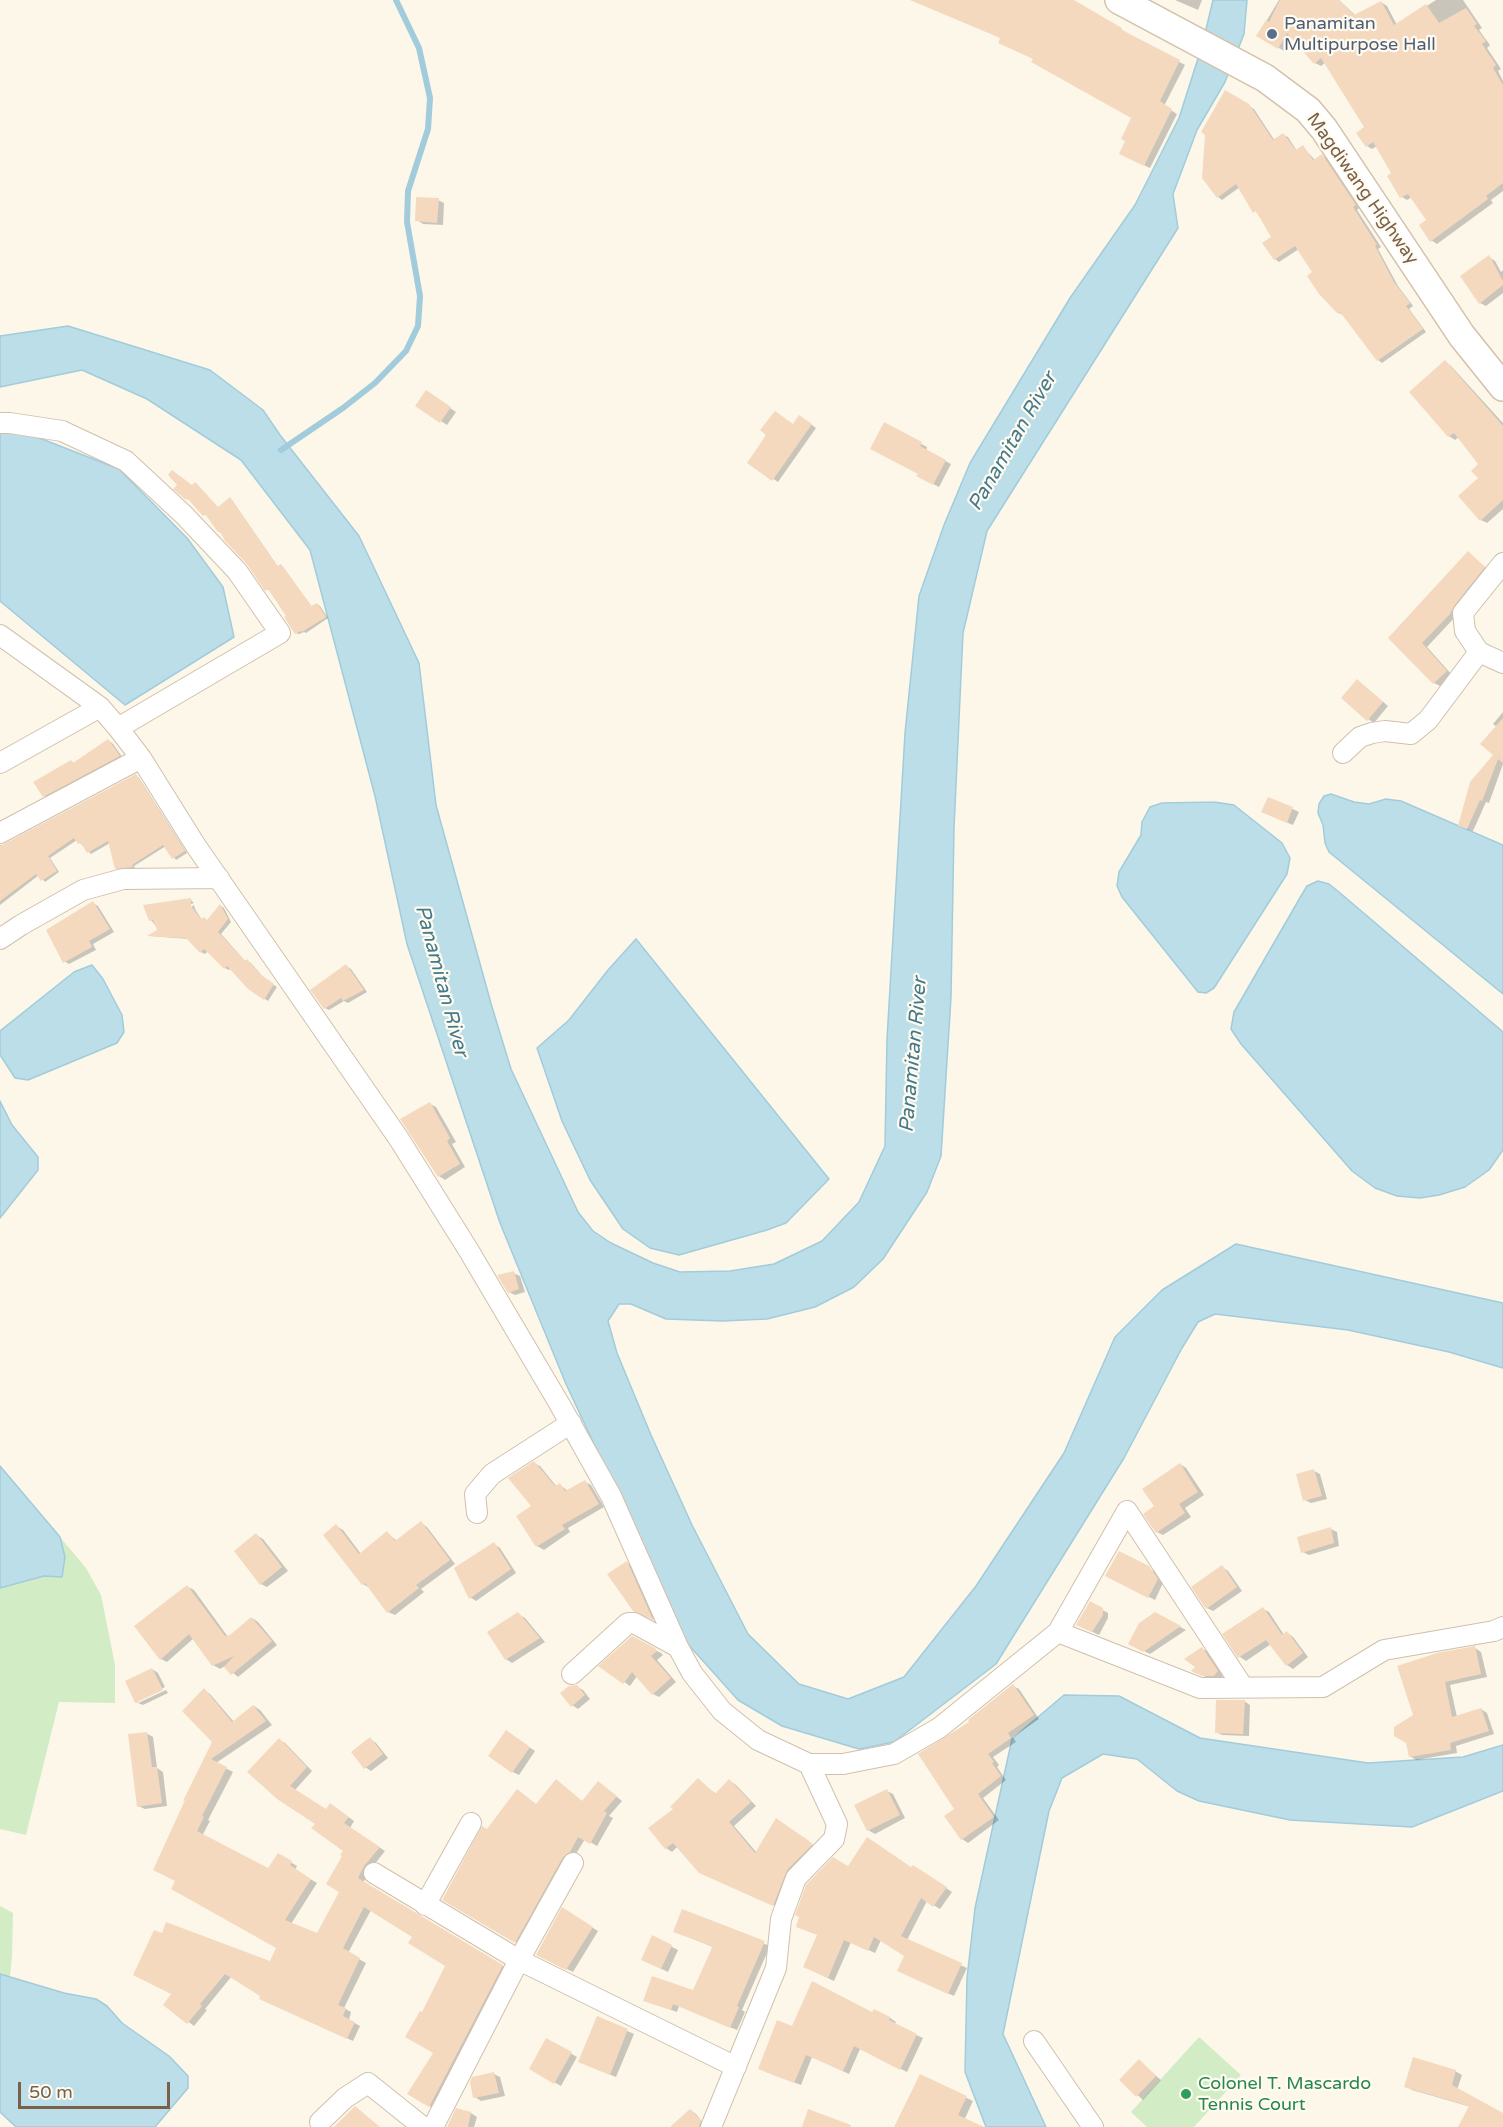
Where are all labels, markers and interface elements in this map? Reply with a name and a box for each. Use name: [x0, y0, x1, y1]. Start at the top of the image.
place label: Panamitan Multipurpose Hall: [1284, 13, 1436, 56]
marker: Panamitan Multipurpose Hall: [1265, 27, 1279, 41]
street label: Magdiwang Highway: [1302, 109, 1422, 269]
water label: Panamitan River: [964, 369, 1062, 515]
water label: Panamitan River: [409, 903, 473, 1059]
water label: Panamitan River: [895, 976, 933, 1134]
scale bar: [21, 2070, 172, 2108]
place label: Colonel T. Mascardo Tennis Court: [1198, 2073, 1371, 2116]
text: 50 m: [29, 2081, 73, 2103]
marker: Colonel T. Mascardo Tennis Court: [1179, 2087, 1193, 2101]

